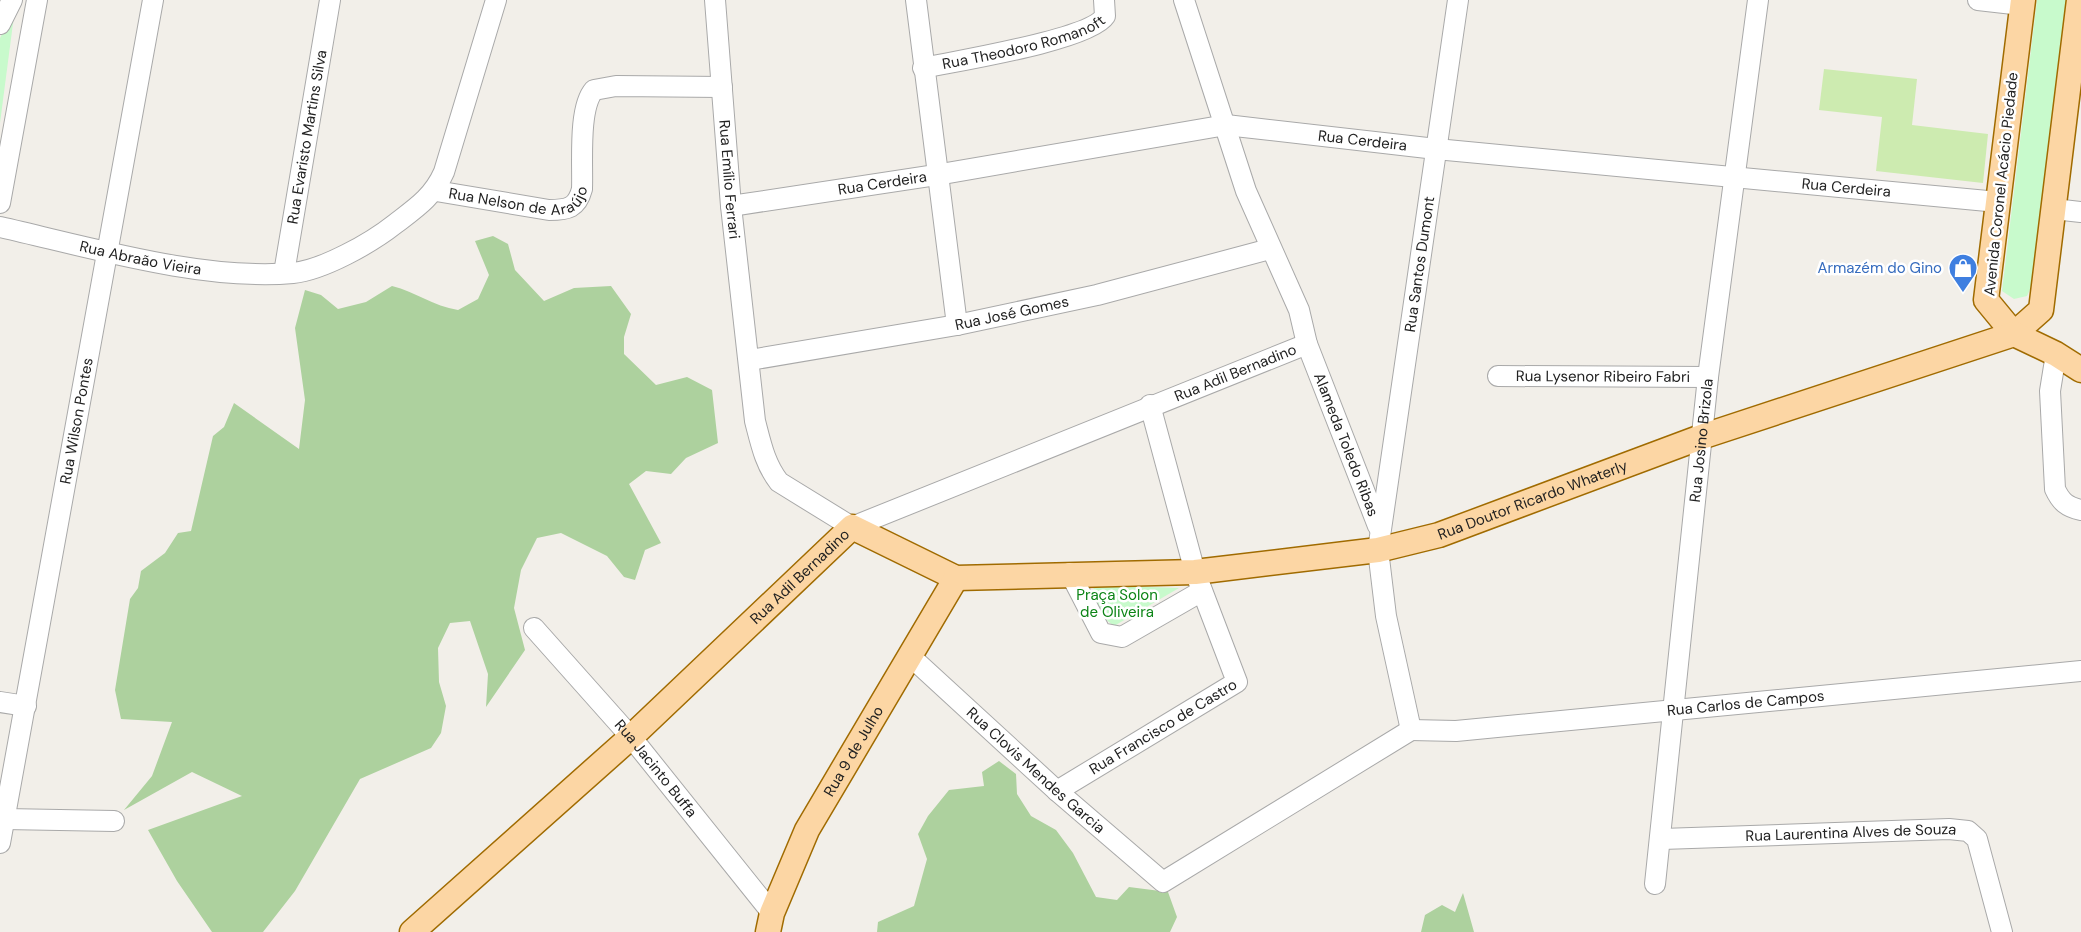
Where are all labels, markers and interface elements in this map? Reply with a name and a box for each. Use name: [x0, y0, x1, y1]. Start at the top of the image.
street label: Rua Theodoro Romanoft: [941, 11, 1110, 74]
street label: Rua Evaristo Martins Silva: [282, 48, 331, 225]
street label: Avenida Coronel Acácio Piedade: [1979, 71, 2023, 297]
street label: Rua Emílio Ferrari: [714, 119, 745, 240]
street label: Rua Cerdeira: [1317, 126, 1408, 156]
street label: Rua Cerdeira: [837, 167, 928, 200]
street label: Rua Cerdeira: [1801, 174, 1892, 202]
street label: Rua Nelson de Araújo: [447, 183, 592, 220]
street label: Rua Santos Dumont: [1400, 195, 1439, 333]
street label: Rua Abraão Vieira: [78, 236, 203, 280]
shop icon: Armazém do Gino: [1947, 252, 1979, 294]
place label: Armazém do Gino: [1817, 258, 1942, 278]
street label: Rua José Gomes: [953, 291, 1071, 335]
street label: Rua Adil Bernadino: [1171, 339, 1300, 406]
street label: Rua Wilson Pontes: [55, 356, 98, 486]
street label: Rua Lysenor Ribeiro Fabri: [1516, 366, 1690, 387]
street label: Alameda Toledo Ribas: [1309, 370, 1383, 519]
street label: Rua Josino Brizola: [1685, 378, 1718, 503]
street label: Rua Doutor Ricardo Whaterly: [1435, 455, 1631, 545]
street label: Rua Adil Bernadino: [746, 525, 854, 629]
park label: Praça Solon de Oliveira: [1076, 585, 1158, 622]
street label: Rua Francisco de Castro: [1085, 674, 1241, 779]
street label: Rua Carlos de Campos: [1666, 686, 1825, 721]
street label: Rua 9 de Julho: [819, 702, 888, 800]
street label: Rua Clovis Mendes Garcia: [962, 703, 1109, 838]
street label: Rua Jacinto Buffa: [610, 715, 702, 822]
street label: Rua Laurentina Alves de Souza: [1745, 819, 1957, 846]

